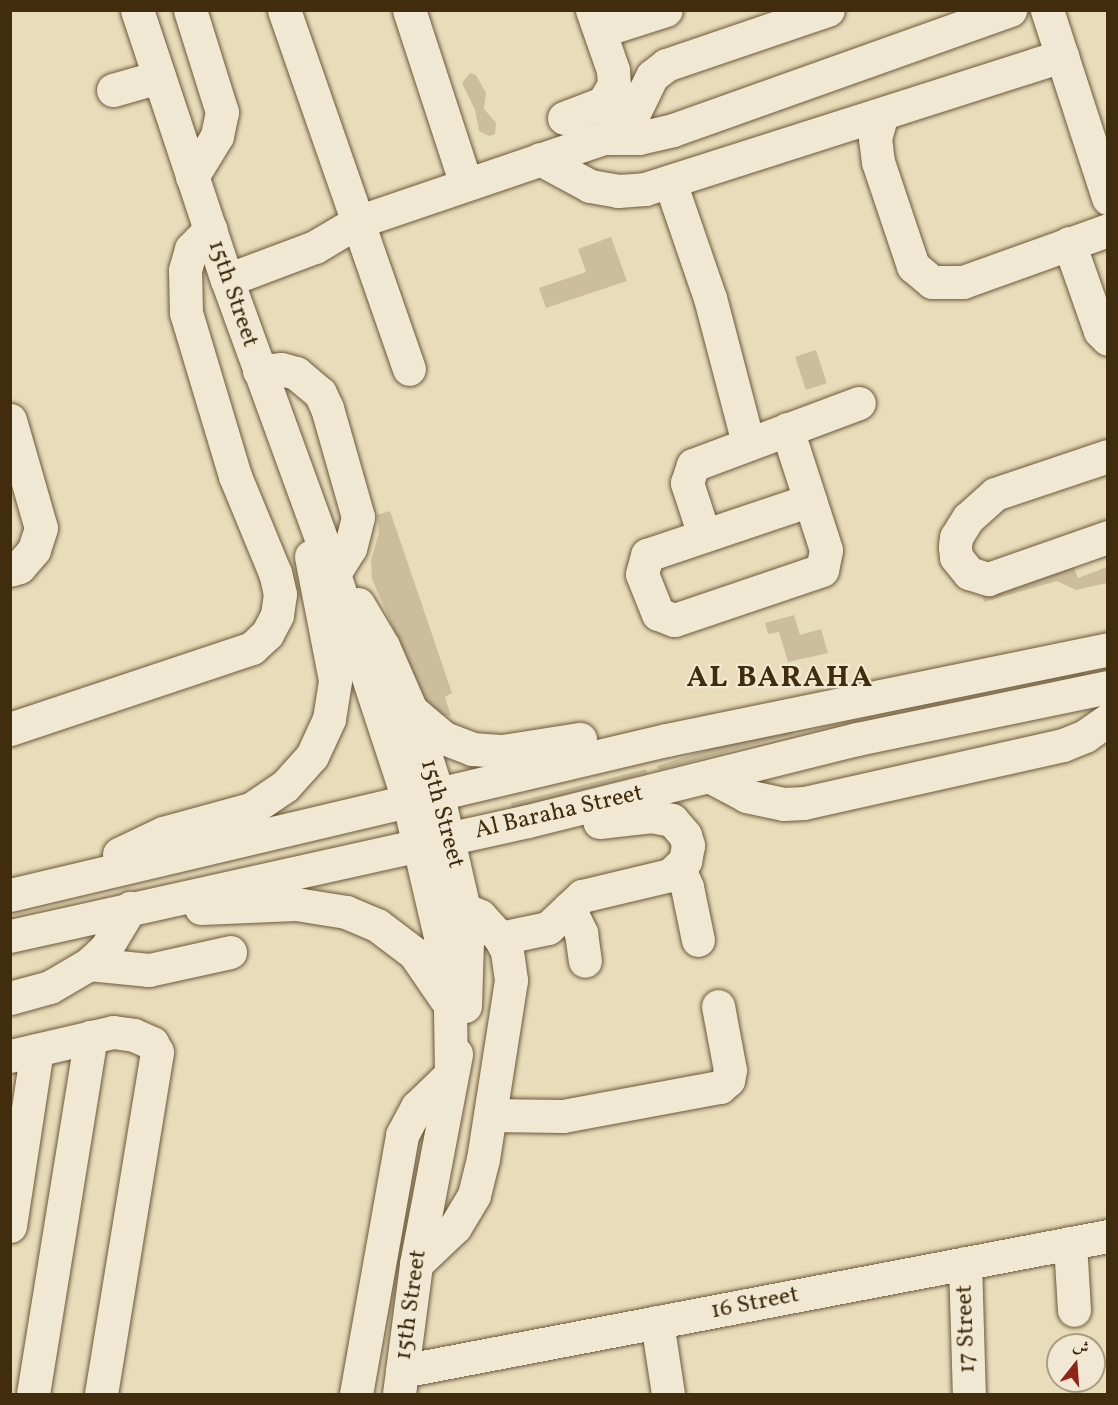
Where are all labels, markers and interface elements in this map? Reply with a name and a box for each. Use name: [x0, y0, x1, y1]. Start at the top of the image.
street label: 15th Street: [200, 237, 264, 351]
district label: AL BARAHA: [687, 660, 873, 696]
street label: 15th Street: [413, 757, 469, 871]
street label: Al Baraha Street: [472, 780, 646, 846]
street label: 15th Street: [390, 1248, 434, 1362]
street label: 16 Street: [708, 1281, 802, 1327]
street label: 17 Street: [951, 1284, 983, 1374]
north arrow: [1046, 1333, 1106, 1393]
text: ش: [1070, 1335, 1091, 1361]

